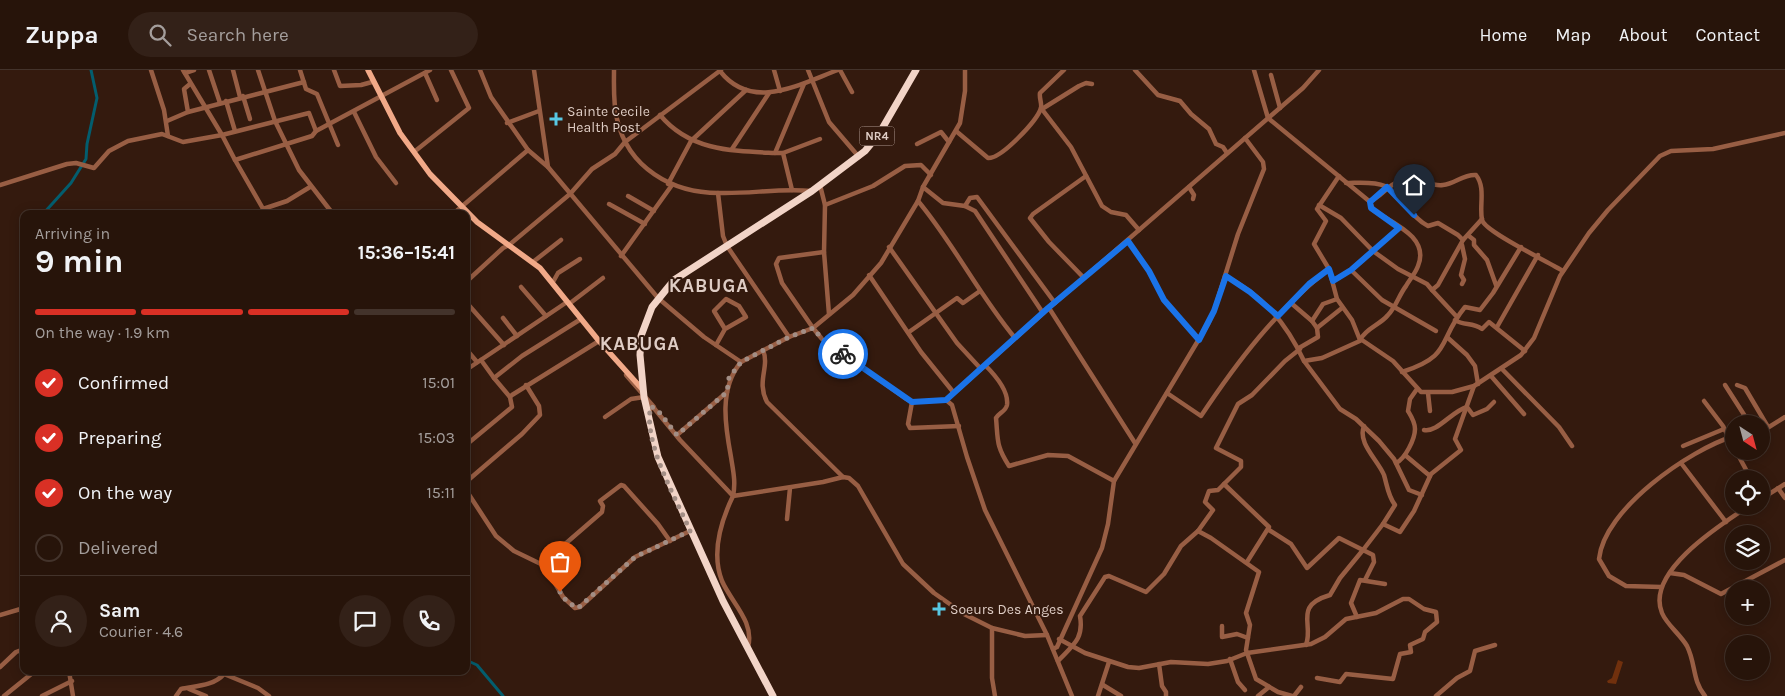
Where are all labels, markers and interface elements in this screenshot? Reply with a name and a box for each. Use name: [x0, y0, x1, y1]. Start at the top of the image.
search box: [128, 12, 478, 57]
text: Zuppa: [25, 21, 98, 49]
icon: search: [146, 21, 174, 49]
text: Search here: [186, 24, 289, 46]
text: Home: [1479, 24, 1527, 46]
text: Map: [1555, 24, 1591, 46]
text: About: [1619, 24, 1668, 46]
text: Contact: [1696, 24, 1760, 46]
place label: Sainte Cecile Health Post: [567, 103, 650, 136]
marker: Sainte Cecile Health Post: [549, 112, 563, 126]
road number: NR4: [860, 126, 894, 146]
pin: [1393, 164, 1435, 215]
icon: home: [1400, 171, 1428, 199]
text: Arriving in: [35, 224, 110, 243]
text: 15:36–15:41: [358, 242, 455, 264]
text: 9 min: [35, 243, 123, 280]
district label: KABUGA: [669, 275, 749, 297]
text: On the way · 1.9 km: [35, 323, 170, 342]
courier: [818, 329, 868, 379]
district label: KABUGA: [600, 333, 680, 355]
icon: bike: [829, 340, 857, 368]
icon: check: [35, 369, 63, 397]
text: Confirmed: [78, 372, 169, 394]
text: 15:01: [422, 373, 455, 392]
north arrow: [1725, 415, 1770, 460]
map controls: [1725, 415, 1770, 680]
icon: check: [35, 424, 63, 452]
text: Preparing: [78, 427, 161, 449]
text: 15:03: [418, 428, 455, 447]
button: locate: [1725, 470, 1770, 515]
icon: check: [35, 479, 63, 507]
text: On the way: [78, 482, 172, 504]
text: 15:11: [426, 483, 455, 502]
button: layers: [1725, 525, 1770, 570]
text: Delivered: [78, 537, 158, 559]
pin: [539, 541, 581, 592]
icon: bag: [546, 548, 574, 576]
button: +: [1725, 580, 1770, 625]
button: person: [35, 595, 87, 647]
button: chat: [339, 595, 391, 647]
button: phone: [403, 595, 455, 647]
text: Sam: [99, 600, 140, 622]
place label: Soeurs Des Anges: [950, 601, 1064, 618]
marker: Soeurs Des Anges: [932, 602, 946, 616]
text: Courier · 4.6: [99, 622, 183, 641]
button: −: [1725, 635, 1770, 680]

